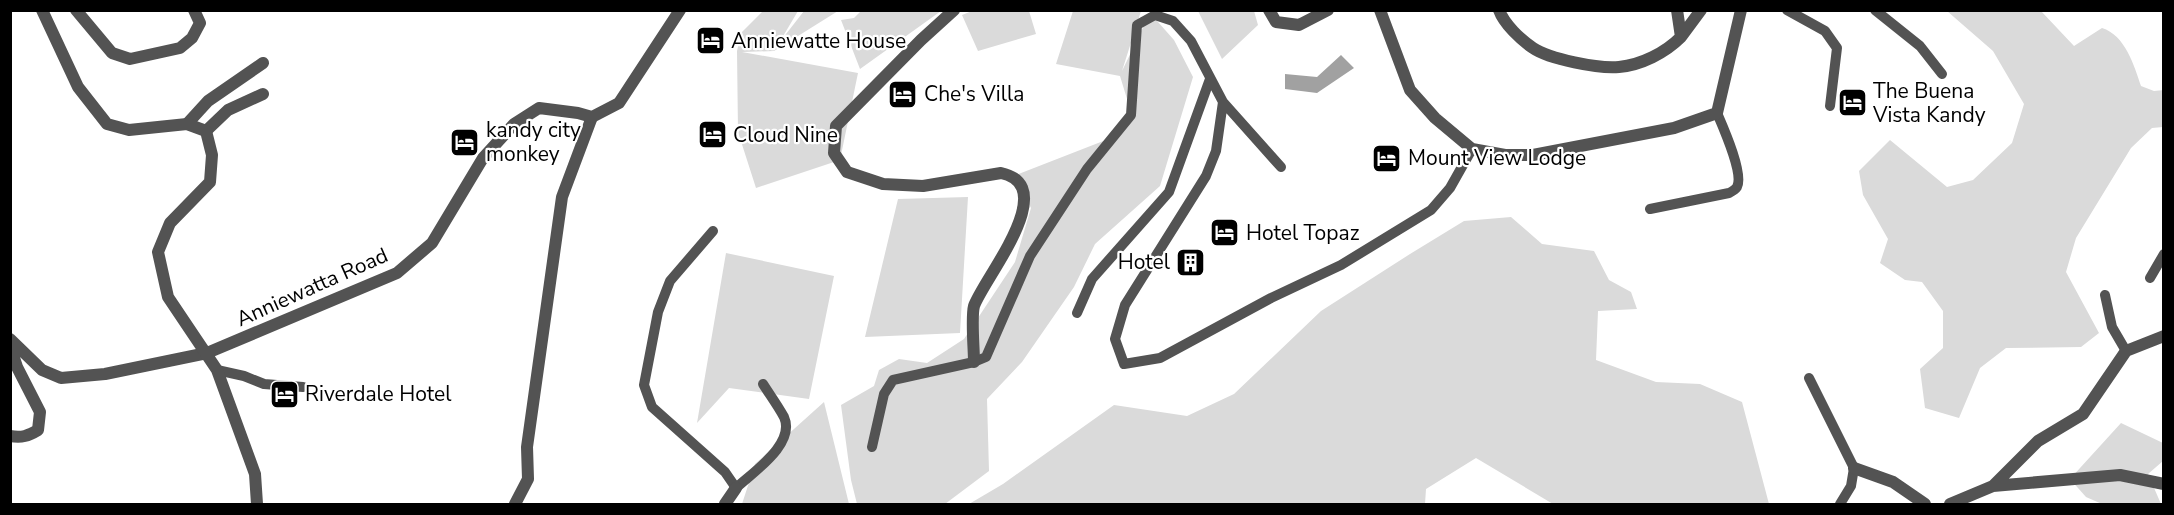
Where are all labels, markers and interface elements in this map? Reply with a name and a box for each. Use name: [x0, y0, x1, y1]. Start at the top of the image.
hotel icon: Anniewatte House: [694, 25, 726, 57]
place label: Anniewatte House: [731, 27, 906, 55]
place label: The Buena Vista Kandy: [1872, 77, 1986, 129]
hotel icon: Che's Villa: [887, 78, 919, 110]
place label: Che's Villa: [924, 80, 1024, 108]
hotel icon: The Buena Vista Kandy: [1836, 87, 1868, 119]
place label: kandy city monkey: [486, 116, 581, 168]
hotel icon: Cloud Nine: [696, 119, 728, 151]
place label: Cloud Nine: [733, 121, 838, 149]
hotel icon: kandy city monkey: [449, 126, 481, 158]
hotel icon: Mount View Lodge: [1371, 142, 1403, 174]
place label: Mount View Lodge: [1408, 144, 1586, 172]
hotel icon: Hotel Topaz: [1209, 217, 1241, 249]
place label: Hotel Topaz: [1246, 219, 1360, 247]
street label: Anniewatta Road: [232, 241, 392, 333]
building icon: Hotel: [1175, 246, 1207, 278]
place label: Hotel: [1118, 248, 1171, 276]
hotel icon: Riverdale Hotel: [268, 378, 300, 410]
place label: Riverdale Hotel: [305, 380, 452, 408]

